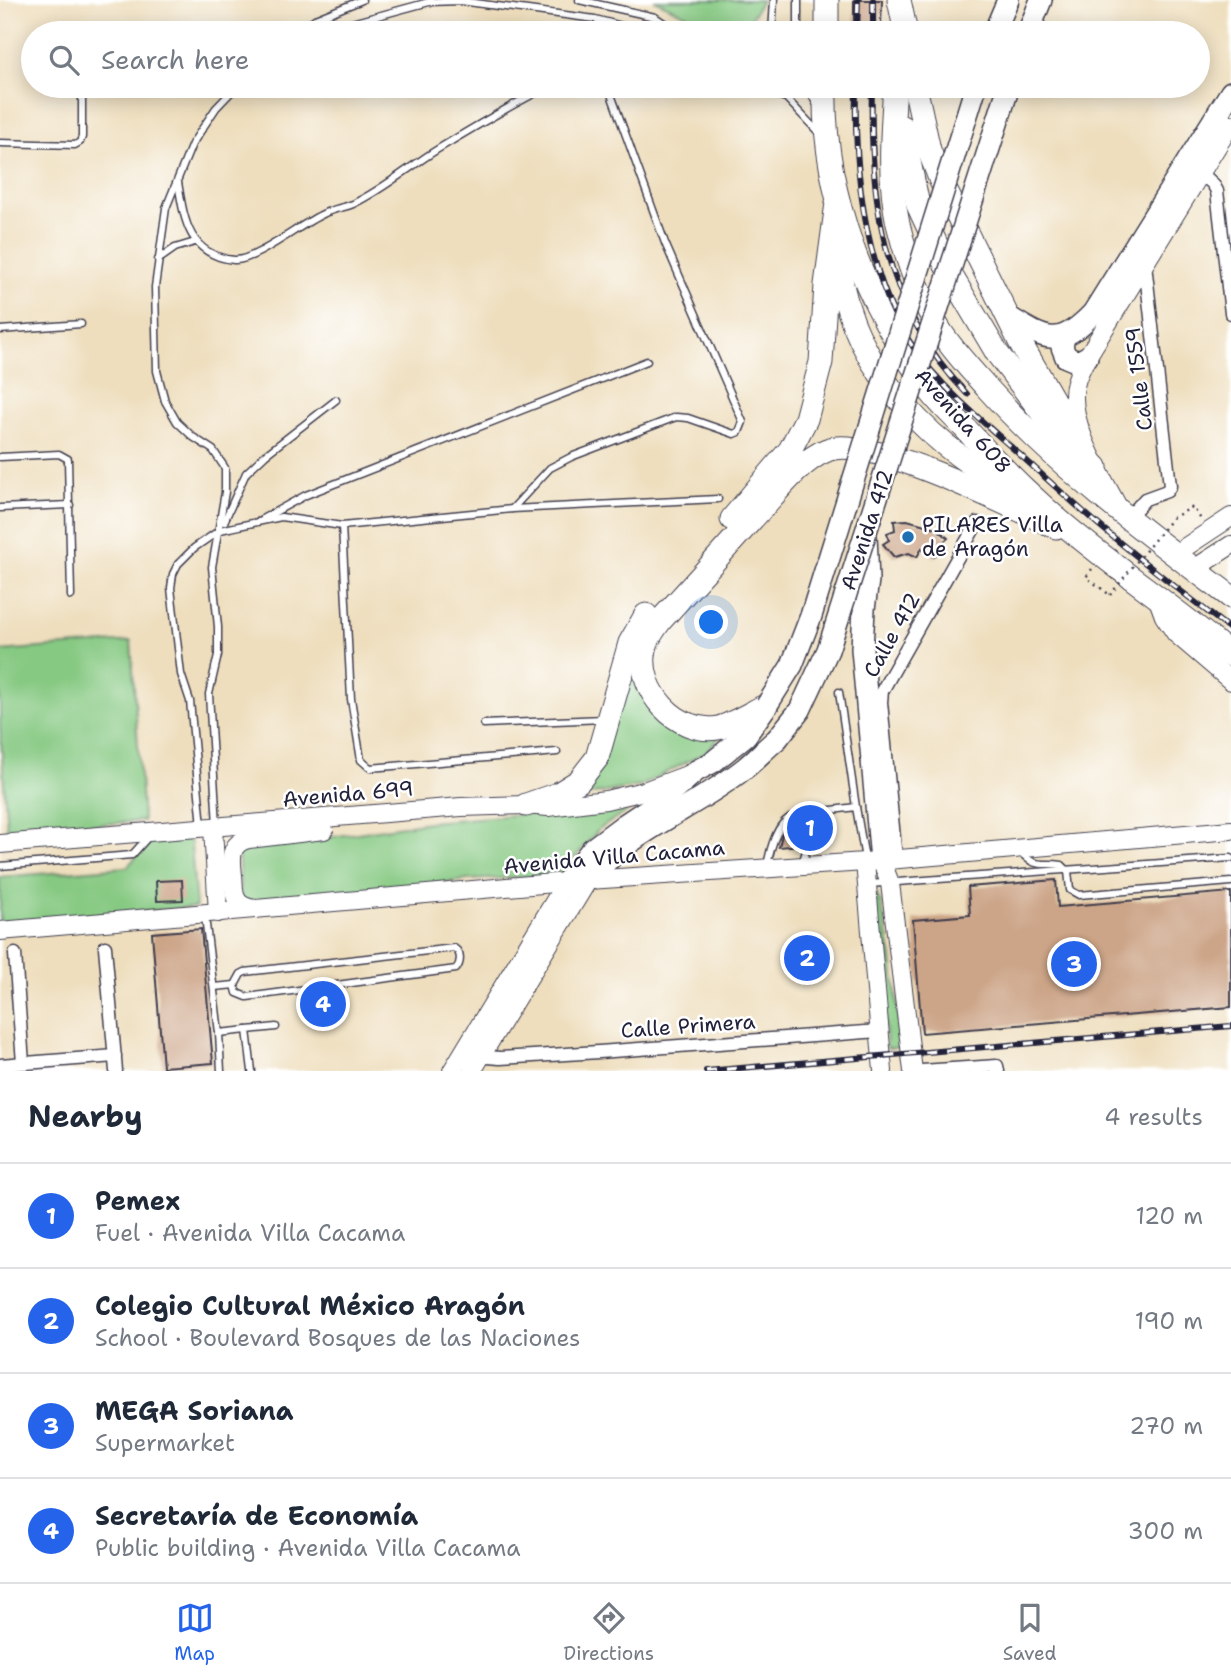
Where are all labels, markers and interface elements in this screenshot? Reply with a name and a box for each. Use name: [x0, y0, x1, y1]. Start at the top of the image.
search box: [21, 21, 1210, 98]
icon: search: [45, 41, 83, 79]
text: Search here: [101, 42, 250, 77]
street label: Calle 1559: [1119, 326, 1159, 432]
street label: Avenida 608: [908, 362, 1018, 480]
street label: Avenida 412: [834, 466, 900, 594]
place label: PILARES Villa de Aragón: [922, 511, 1063, 563]
marker: PILARES Villa de Aragón: [900, 529, 916, 545]
street label: Calle 412: [857, 587, 927, 683]
your location: [694, 605, 728, 639]
street label: Avenida 699: [281, 774, 415, 814]
pin: 1: [787, 802, 833, 854]
street label: Avenida Villa Cacama: [502, 833, 726, 881]
pin: 2: [784, 932, 830, 984]
pin: 3: [1051, 938, 1097, 990]
pin: 4: [300, 978, 346, 1030]
street label: Calle Primera: [620, 1007, 756, 1045]
text: Nearby: [28, 1096, 143, 1137]
text: 4 results: [1104, 1102, 1203, 1132]
text: Pemex: [95, 1183, 180, 1218]
text: 1: [46, 1201, 56, 1231]
text: 120 m: [1135, 1201, 1203, 1231]
text: Fuel · Avenida Villa Cacama: [95, 1218, 405, 1248]
text: Colegio Cultural México Aragón: [95, 1288, 525, 1323]
text: 2: [43, 1306, 59, 1336]
text: 190 m: [1135, 1306, 1203, 1336]
text: School · Boulevard Bosques de las Naciones: [95, 1323, 580, 1353]
text: MEGA Soriana: [95, 1393, 294, 1428]
text: 3: [43, 1411, 59, 1441]
text: 270 m: [1129, 1411, 1203, 1441]
text: Supermarket: [95, 1428, 235, 1458]
text: Secretaría de Economía: [95, 1498, 418, 1533]
text: 4: [43, 1516, 59, 1546]
text: 300 m: [1128, 1516, 1203, 1546]
text: Public building · Avenida Villa Cacama: [95, 1533, 521, 1563]
tab: Map: [174, 1599, 215, 1666]
tab: Directions: [564, 1599, 654, 1666]
tab: Saved: [1003, 1599, 1057, 1666]

